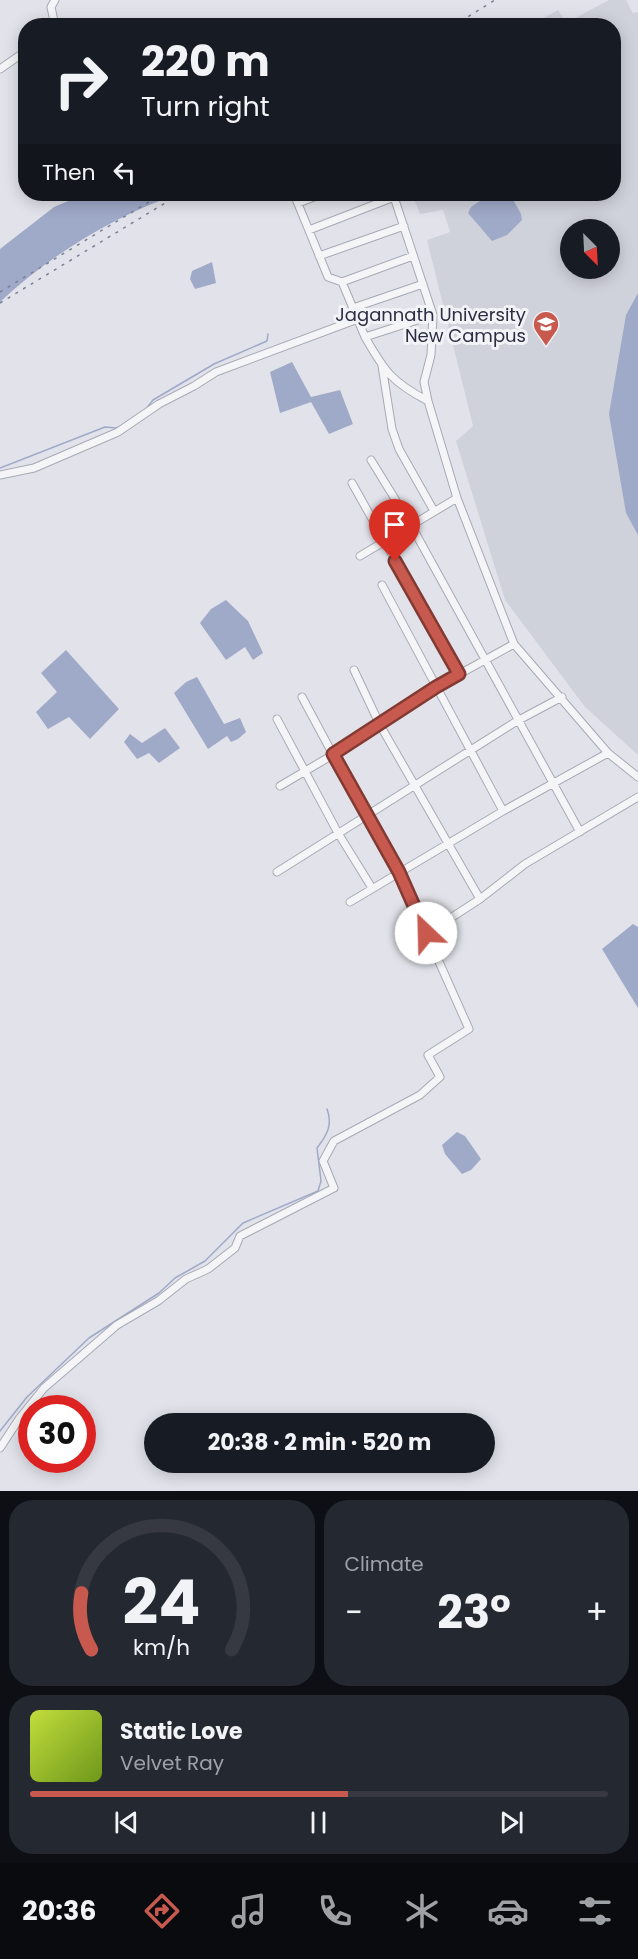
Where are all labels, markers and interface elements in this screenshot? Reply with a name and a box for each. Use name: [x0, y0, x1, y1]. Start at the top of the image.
text: 220 m: [141, 32, 270, 91]
icon: right: [42, 42, 120, 120]
text: Turn right: [141, 88, 270, 125]
icon: left: [108, 156, 141, 189]
text: Then: [42, 157, 96, 188]
north arrow: [560, 219, 620, 279]
map controls: [560, 219, 620, 279]
place label: Jagannath University New Campus: [335, 302, 526, 348]
school or university icon: Jagannath University New Campus: [531, 309, 561, 347]
pin: [369, 499, 420, 561]
icon: arrive: [378, 508, 411, 541]
position arrow: [394, 901, 458, 965]
speed limit sign: 30: [18, 1395, 96, 1473]
text: 20:38 · 2 min · 520 m: [208, 1427, 431, 1458]
text: Climate: [345, 1550, 424, 1578]
text: 24: [123, 1558, 201, 1646]
text: 23°: [437, 1581, 511, 1644]
text: −: [345, 1589, 363, 1636]
text: +: [585, 1589, 608, 1636]
text: km/h: [133, 1632, 190, 1663]
text: Static Love: [120, 1716, 243, 1747]
text: Velvet Ray: [120, 1749, 224, 1777]
icon: previous: [110, 1806, 143, 1839]
icon: pause: [302, 1806, 335, 1839]
icon: next: [495, 1806, 528, 1839]
icon: directions: [141, 1890, 183, 1932]
icon: music: [228, 1890, 270, 1932]
icon: phone: [314, 1890, 356, 1932]
icon: climate: [401, 1890, 443, 1932]
icon: car: [487, 1890, 529, 1932]
icon: filters: [574, 1890, 616, 1932]
text: 20:36: [22, 1892, 97, 1929]

